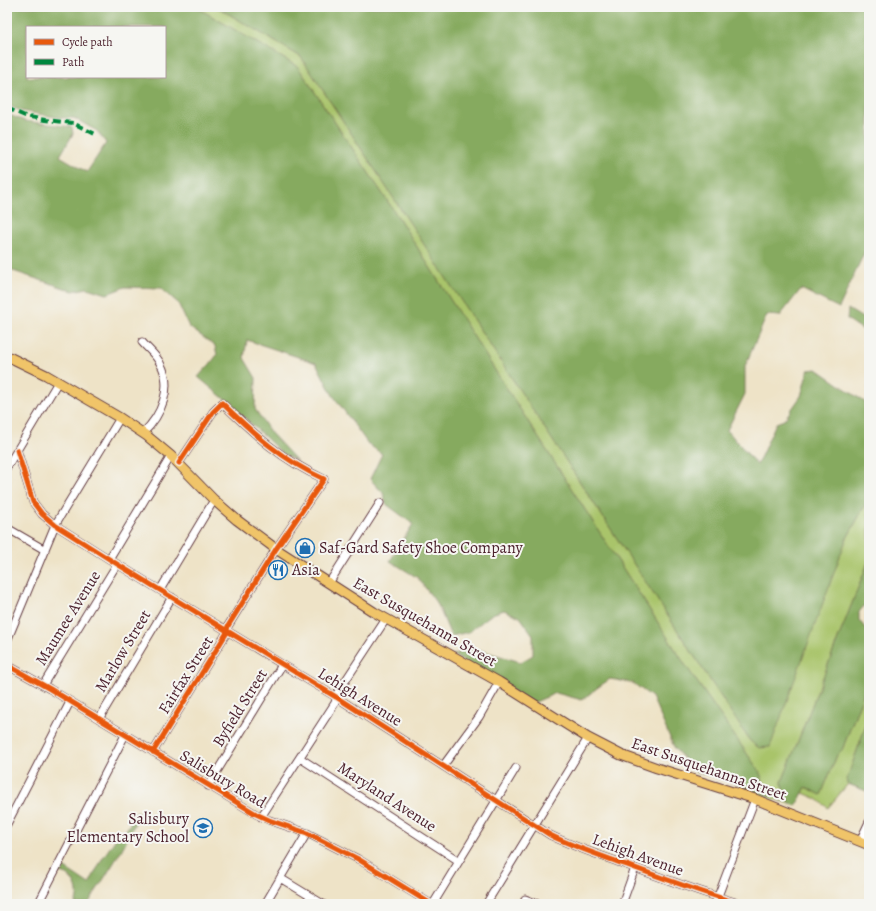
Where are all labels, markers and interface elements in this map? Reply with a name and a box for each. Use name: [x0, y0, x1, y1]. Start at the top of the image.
legend: [26, 26, 166, 78]
text: Cycle path: [62, 34, 113, 50]
text: Path: [62, 54, 85, 70]
shop icon: Saf-Gard Safety Shoe Company: [294, 537, 316, 559]
place label: Saf-Gard Safety Shoe Company: [319, 537, 524, 559]
restaurant icon: Asia: [267, 559, 289, 581]
place label: Asia: [291, 559, 320, 581]
street label: Maumee Avenue: [30, 566, 106, 670]
street label: East Susquehanna Street: [349, 572, 501, 672]
street label: Marlow Street: [90, 606, 156, 696]
street label: Fairfax Street: [153, 632, 219, 718]
street label: Lehigh Avenue: [314, 662, 406, 732]
street label: Byfield Street: [207, 665, 273, 751]
street label: East Susquehanna Street: [629, 732, 789, 806]
street label: Salisbury Road: [176, 745, 271, 814]
street label: Maryland Avenue: [333, 757, 441, 837]
place label: Salisbury Elementary School: [66, 808, 190, 848]
school or university icon: Salisbury Elementary School: [192, 817, 214, 839]
street label: Lehigh Avenue: [589, 828, 687, 882]

